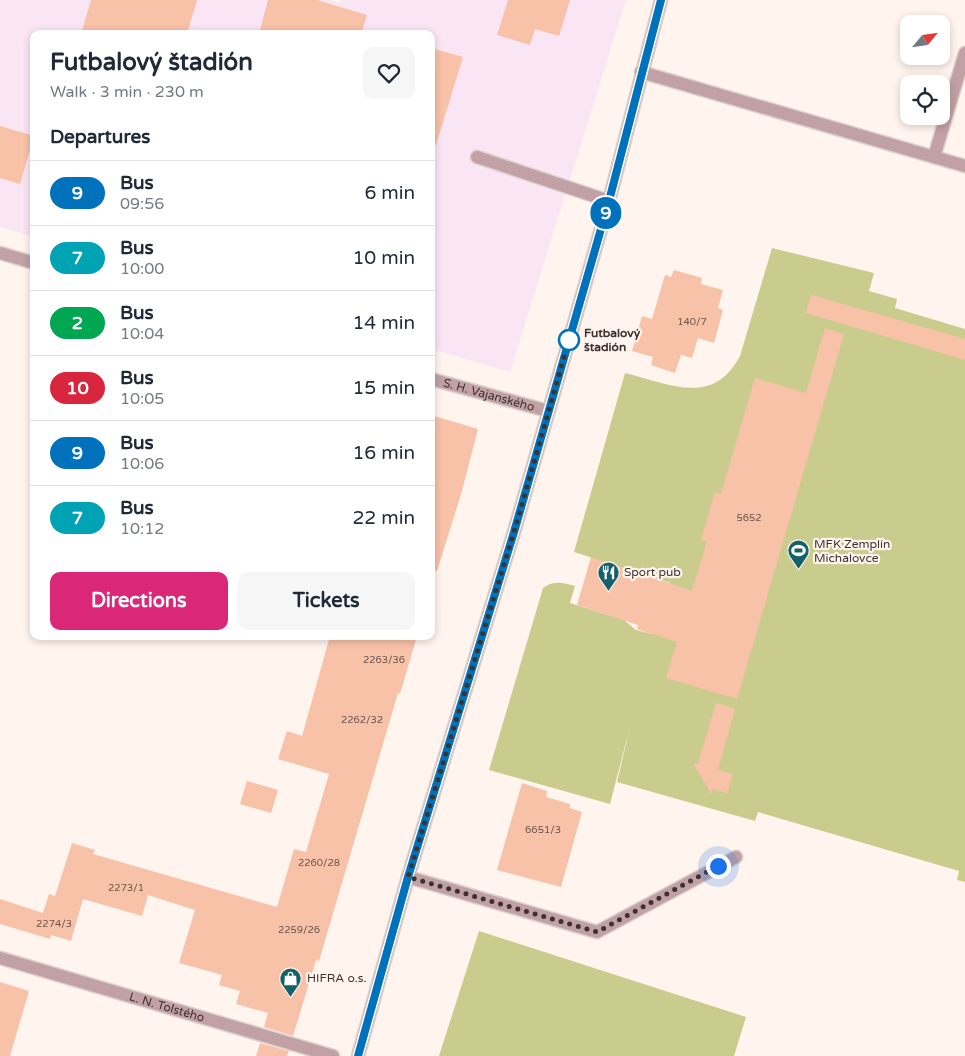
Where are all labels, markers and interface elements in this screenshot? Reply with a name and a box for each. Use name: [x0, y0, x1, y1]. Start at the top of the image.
north arrow: [900, 15, 950, 65]
map controls: [900, 15, 950, 125]
button: heart: [363, 47, 415, 99]
text: Futbalový štadión: [50, 48, 253, 77]
button: locate: [900, 75, 950, 125]
text: Walk · 3 min · 230 m: [50, 82, 204, 102]
text: Departures: [50, 126, 150, 148]
text: Bus: [120, 172, 154, 194]
text: 9: [72, 182, 83, 204]
text: 6 min: [364, 182, 415, 204]
text: 09:56: [120, 194, 164, 214]
line badge: 9: [590, 197, 622, 229]
text: 9: [600, 202, 612, 224]
text: Bus: [120, 237, 154, 259]
text: 7: [72, 247, 83, 269]
text: 10 min: [352, 247, 415, 269]
text: 10:00: [120, 259, 164, 279]
text: Bus: [120, 302, 154, 324]
text: 2: [72, 312, 83, 334]
text: 14 min: [352, 312, 415, 334]
house number: 140/7: [677, 316, 707, 328]
text: 10:04: [120, 324, 164, 344]
place label: Futbalový štadión: [584, 326, 641, 354]
marker: Futbalový štadión: [558, 329, 580, 351]
text: Bus: [120, 367, 154, 389]
street label: S. H. Vajanského: [442, 376, 536, 414]
text: 10: [66, 377, 89, 399]
text: 15 min: [352, 377, 415, 399]
text: 10:05: [120, 389, 164, 409]
text: Bus: [120, 432, 154, 454]
text: 9: [72, 442, 83, 464]
text: 16 min: [352, 442, 415, 464]
text: 10:06: [120, 454, 164, 474]
text: Bus: [120, 497, 154, 519]
text: 7: [72, 507, 83, 529]
text: 22 min: [352, 507, 415, 529]
house number: 5652: [736, 512, 762, 524]
text: 10:12: [120, 519, 164, 539]
place label: MFK Zemplín Michalovce: [814, 537, 890, 565]
sports icon: MFK Zemplín Michalovce: [786, 539, 810, 570]
restaurant icon: Sport pub: [596, 560, 620, 591]
place label: Sport pub: [624, 565, 681, 579]
button: Directions: [50, 572, 228, 630]
button: Tickets: [238, 572, 415, 630]
house number: 2263/36: [363, 654, 405, 666]
house number: 2262/32: [341, 714, 383, 726]
house number: 6651/3: [525, 824, 561, 836]
your location: [706, 854, 731, 879]
house number: 2260/28: [298, 857, 340, 869]
house number: 2273/1: [108, 882, 144, 894]
house number: 2274/3: [36, 918, 72, 930]
house number: 2259/26: [278, 924, 320, 936]
shop icon: HIFRA o.s.: [279, 966, 303, 997]
place label: HIFRA o.s.: [307, 971, 367, 985]
street label: L. N. Tolstého: [128, 989, 206, 1025]

